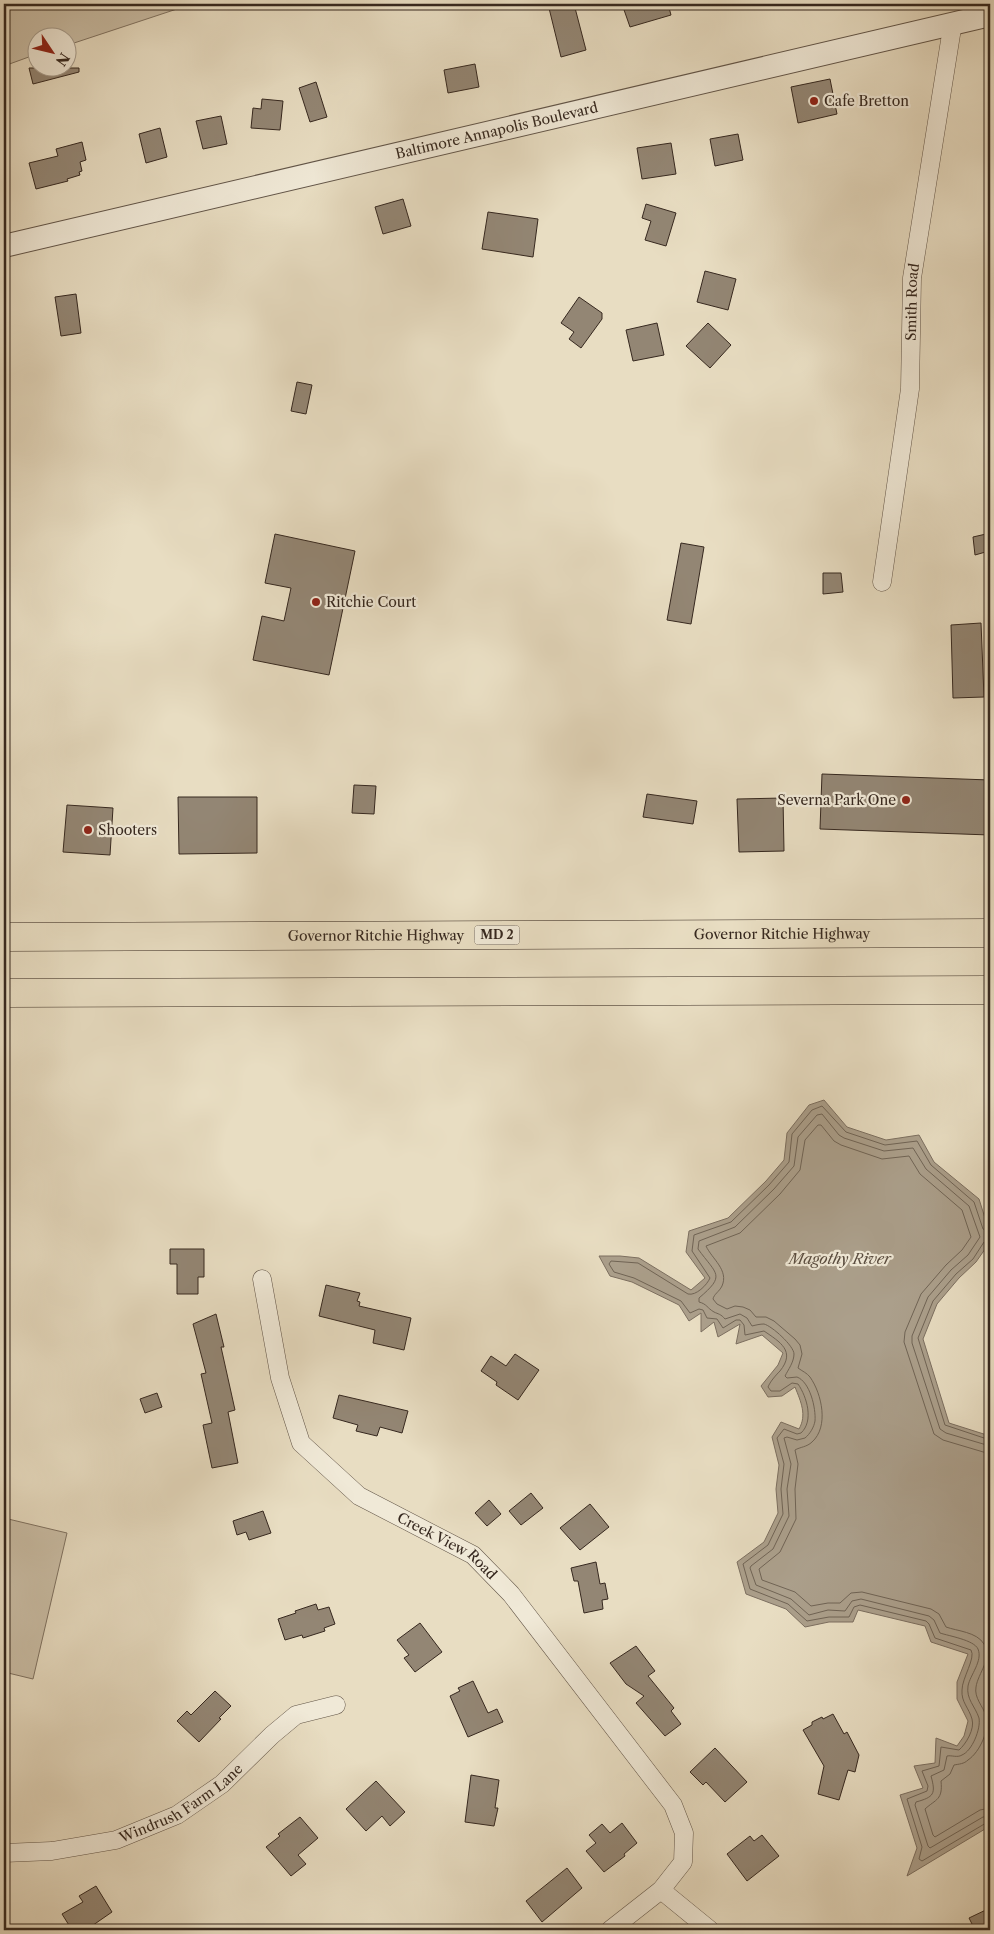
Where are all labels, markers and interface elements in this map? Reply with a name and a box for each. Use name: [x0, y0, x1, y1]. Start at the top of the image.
north arrow: [28, 28, 78, 78]
text: N: [52, 49, 74, 70]
place label: Cafe Bretton: [824, 92, 909, 110]
marker: Cafe Bretton: [808, 95, 820, 107]
street label: Baltimore Annapolis Boulevard: [394, 98, 600, 163]
street label: Smith Road: [902, 261, 923, 341]
place label: Ritchie Court: [326, 593, 416, 611]
marker: Ritchie Court: [310, 596, 322, 608]
place label: Severna Park One: [777, 791, 896, 809]
marker: Severna Park One: [900, 794, 912, 806]
place label: Shooters: [98, 821, 157, 839]
marker: Shooters: [82, 824, 94, 836]
street label: Governor Ritchie Highway: [694, 924, 871, 943]
street label: Governor Ritchie Highway: [288, 926, 465, 945]
road number: MD 2: [474, 926, 520, 944]
water label: Magothy River: [787, 1249, 892, 1268]
street label: Creek View Road: [394, 1508, 501, 1583]
street label: Windrush Farm Lane: [115, 1760, 247, 1847]

